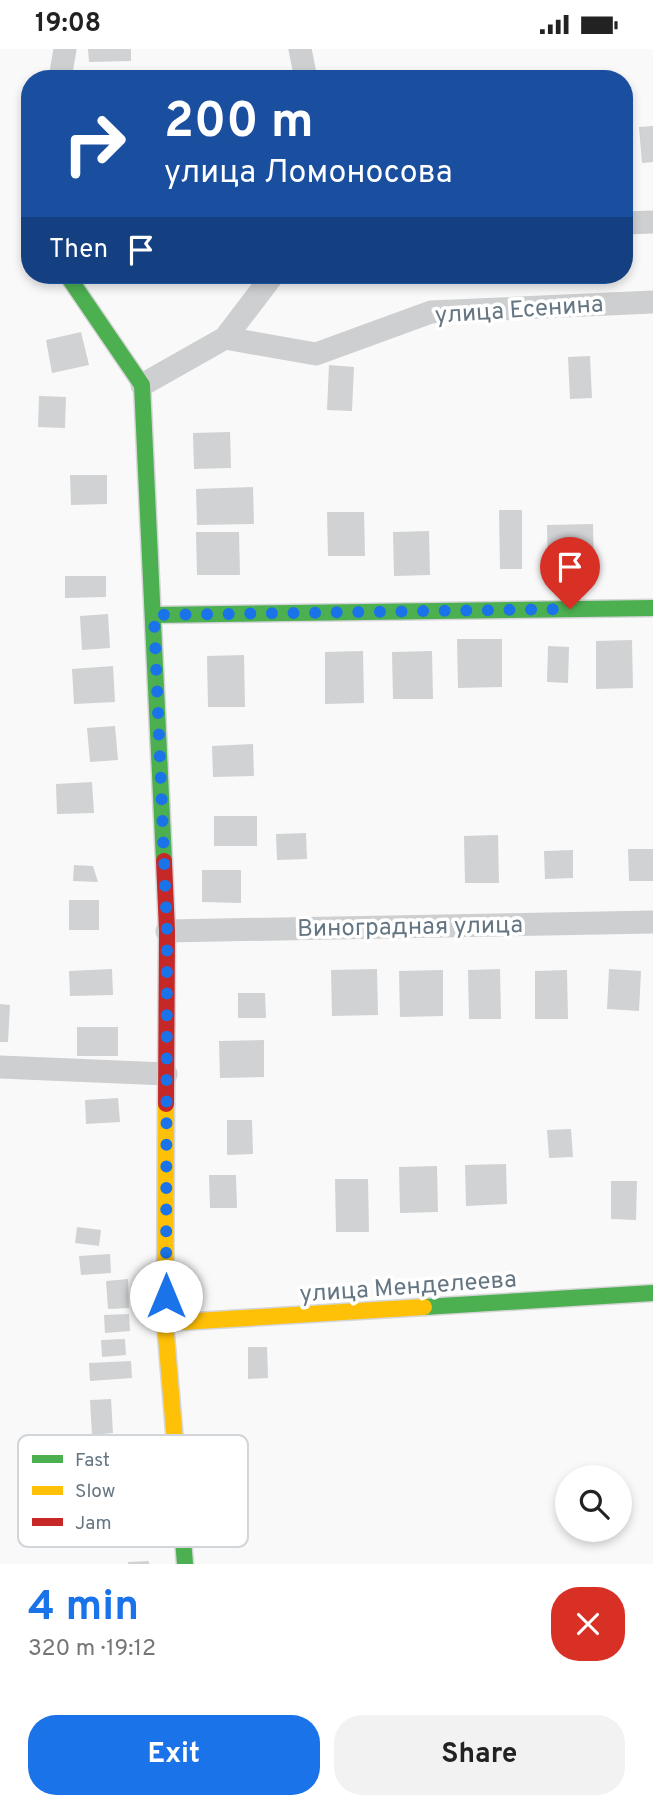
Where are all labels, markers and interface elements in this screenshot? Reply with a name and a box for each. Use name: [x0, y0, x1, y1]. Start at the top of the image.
text: 19:08: [35, 8, 101, 41]
text: 200 m: [164, 93, 314, 155]
icon: right: [49, 98, 140, 189]
text: улица Ломоносова: [164, 154, 453, 194]
icon: arrive: [122, 231, 160, 269]
text: Then: [49, 234, 108, 267]
street label: улица Есенина: [434, 290, 604, 332]
pin: [540, 537, 600, 609]
icon: arrive: [551, 548, 589, 586]
street label: Виноградная улица: [297, 911, 523, 945]
position arrow: [129, 1259, 203, 1333]
street label: улица Менделеева: [299, 1265, 518, 1311]
legend: [18, 1435, 248, 1547]
text: Fast: [75, 1449, 110, 1473]
map controls: [555, 1465, 632, 1542]
button: search: [555, 1465, 632, 1542]
text: Slow: [75, 1480, 115, 1504]
text: Jam: [75, 1512, 112, 1536]
text: 4 min: [28, 1582, 139, 1635]
button: close: [551, 1587, 625, 1661]
text: 320 m · 19:12: [28, 1635, 156, 1664]
button: Exit: [28, 1715, 320, 1795]
button: Share: [334, 1715, 625, 1795]

